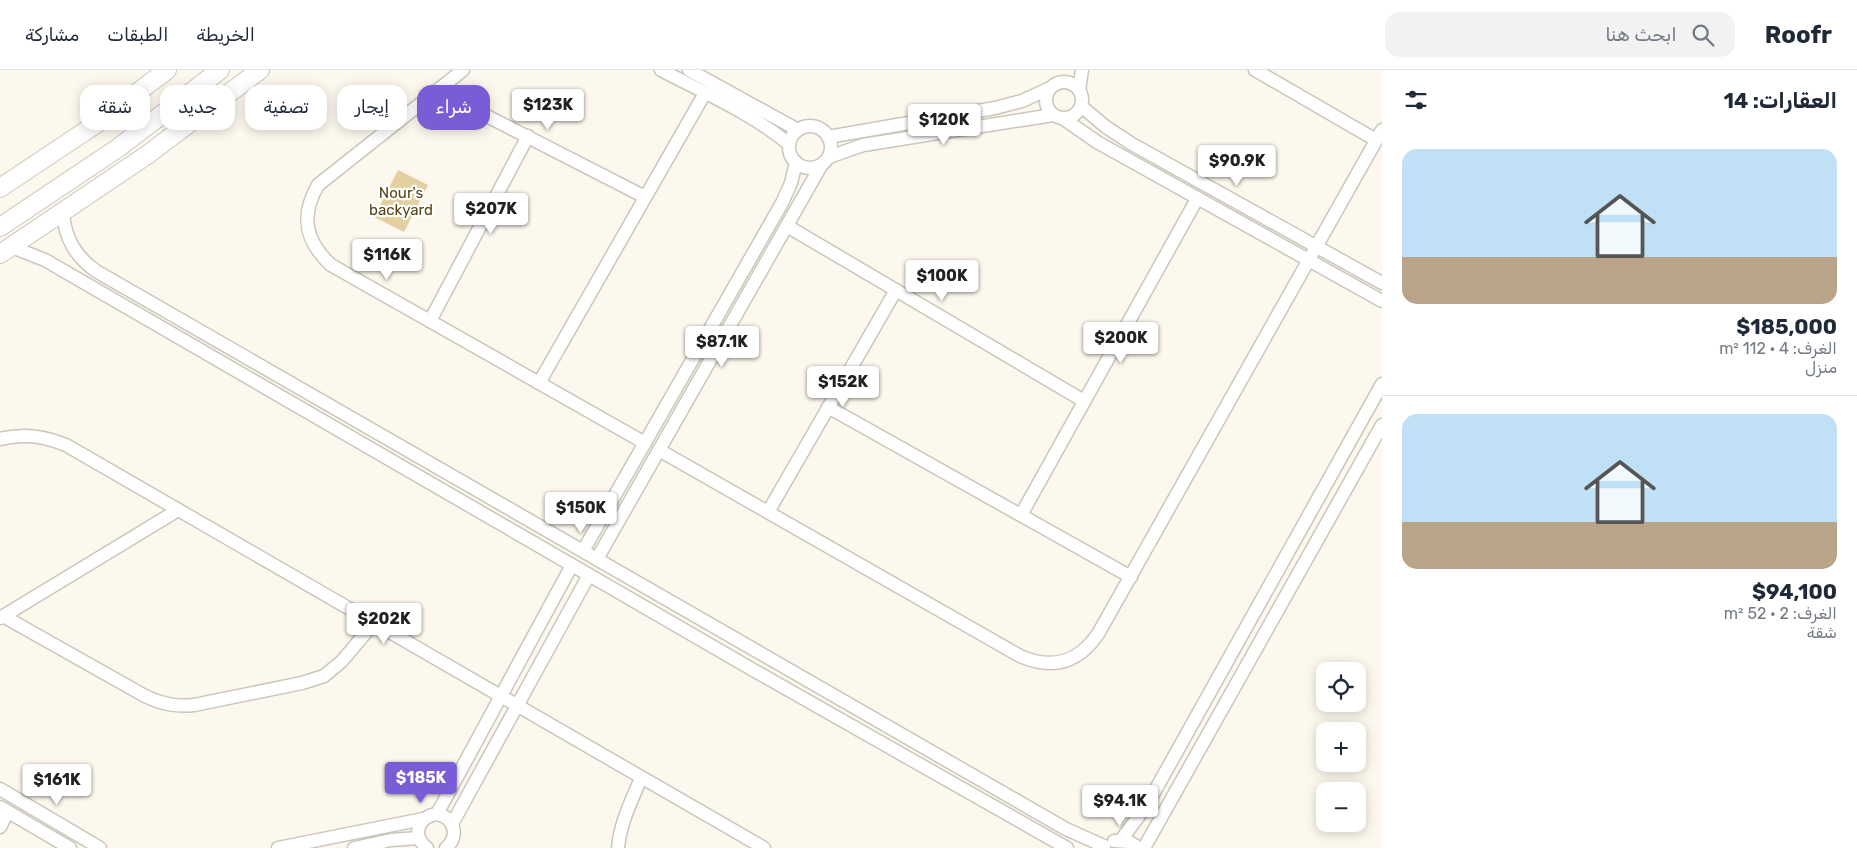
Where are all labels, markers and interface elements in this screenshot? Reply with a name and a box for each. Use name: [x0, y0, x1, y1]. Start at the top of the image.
search box: [1385, 12, 1735, 57]
icon: search: [1689, 21, 1717, 49]
text: Roofr: [1765, 21, 1832, 49]
text: ابحث هنا: [1605, 23, 1677, 46]
text: مشاركة: [25, 24, 79, 46]
text: الطبقات: [107, 24, 168, 46]
text: الخريطة: [196, 24, 255, 46]
chip: شقة: [80, 85, 150, 130]
chip: جديد: [160, 85, 235, 130]
chip: تصفية: [245, 85, 327, 130]
chip: إيجار: [337, 85, 407, 130]
chip: شراء: [417, 85, 490, 130]
icon: filters: [1402, 86, 1430, 114]
pin: $123K: [513, 88, 583, 131]
text: العقارات: 14: [1724, 88, 1837, 113]
text: $123K: [523, 95, 573, 114]
pin: $120K: [909, 104, 979, 146]
text: $120K: [919, 110, 969, 129]
pin: $90.9K: [1196, 144, 1278, 187]
text: $90.9K: [1209, 151, 1265, 170]
icon: home: [1575, 181, 1665, 271]
park label: Nour's backyard: [369, 184, 433, 219]
pin: $207K: [456, 192, 526, 235]
text: $207K: [465, 199, 517, 218]
pin: $116K: [352, 238, 422, 281]
text: $116K: [363, 245, 411, 264]
pin: $100K: [907, 260, 977, 302]
text: $100K: [916, 266, 968, 285]
text: $185,000: [1736, 314, 1837, 339]
pin: $200K: [1086, 322, 1156, 364]
pin: $87.1K: [681, 326, 763, 368]
text: $200K: [1094, 328, 1148, 347]
text: $87.1K: [696, 332, 748, 351]
text: الغرف: 4 · 112 m²: [1719, 339, 1837, 358]
text: منزل: [1805, 358, 1837, 377]
pin: $152K: [808, 366, 878, 408]
text: $152K: [818, 372, 868, 391]
icon: home: [1575, 447, 1665, 537]
pin: $150K: [546, 492, 616, 534]
text: $150K: [556, 498, 606, 517]
text: $94,100: [1752, 579, 1837, 604]
pin: $202K: [349, 602, 419, 645]
text: الغرف: 2 · 52 m²: [1724, 604, 1837, 623]
text: $202K: [358, 609, 410, 628]
text: شقة: [1807, 623, 1837, 642]
map controls: [1316, 662, 1366, 832]
button: locate: [1316, 662, 1366, 712]
button: +: [1316, 722, 1366, 772]
pin: $185K: [386, 762, 456, 804]
pin: $161K: [22, 764, 92, 806]
text: $185K: [396, 768, 446, 787]
text: $161K: [33, 770, 81, 789]
button: −: [1316, 782, 1366, 832]
pin: $94.1K: [1079, 784, 1161, 827]
text: $94.1K: [1093, 791, 1147, 810]

